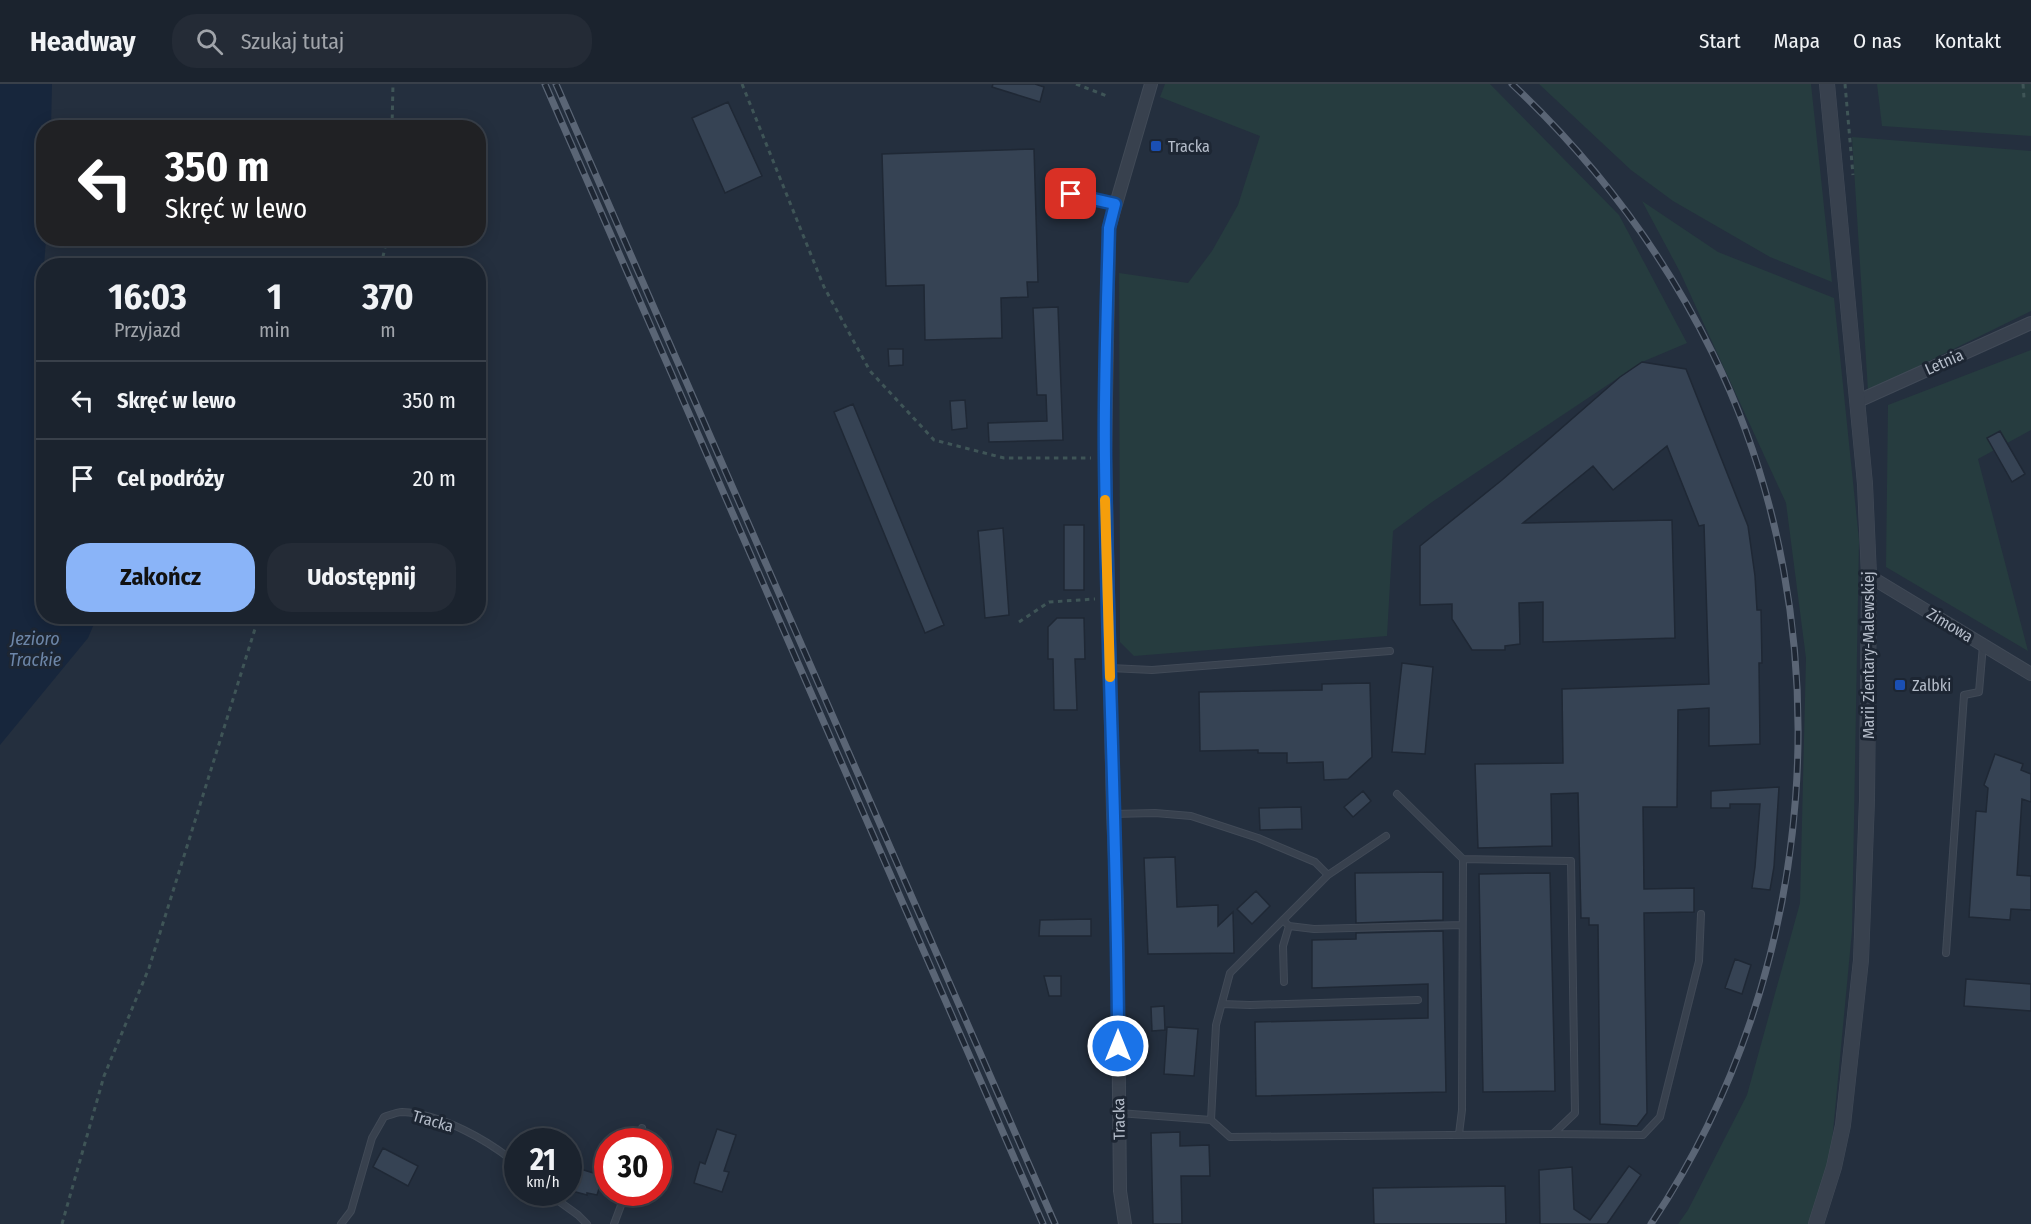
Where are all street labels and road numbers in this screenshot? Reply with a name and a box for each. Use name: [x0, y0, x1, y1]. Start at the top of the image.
street label: Letnia: [1922, 345, 1966, 379]
street label: Marii Zientary-Malewskiej: [1859, 571, 1878, 739]
street label: Zimowa: [1923, 604, 1977, 646]
street label: Tracka: [1109, 1098, 1129, 1140]
street label: Tracka: [410, 1106, 456, 1136]

